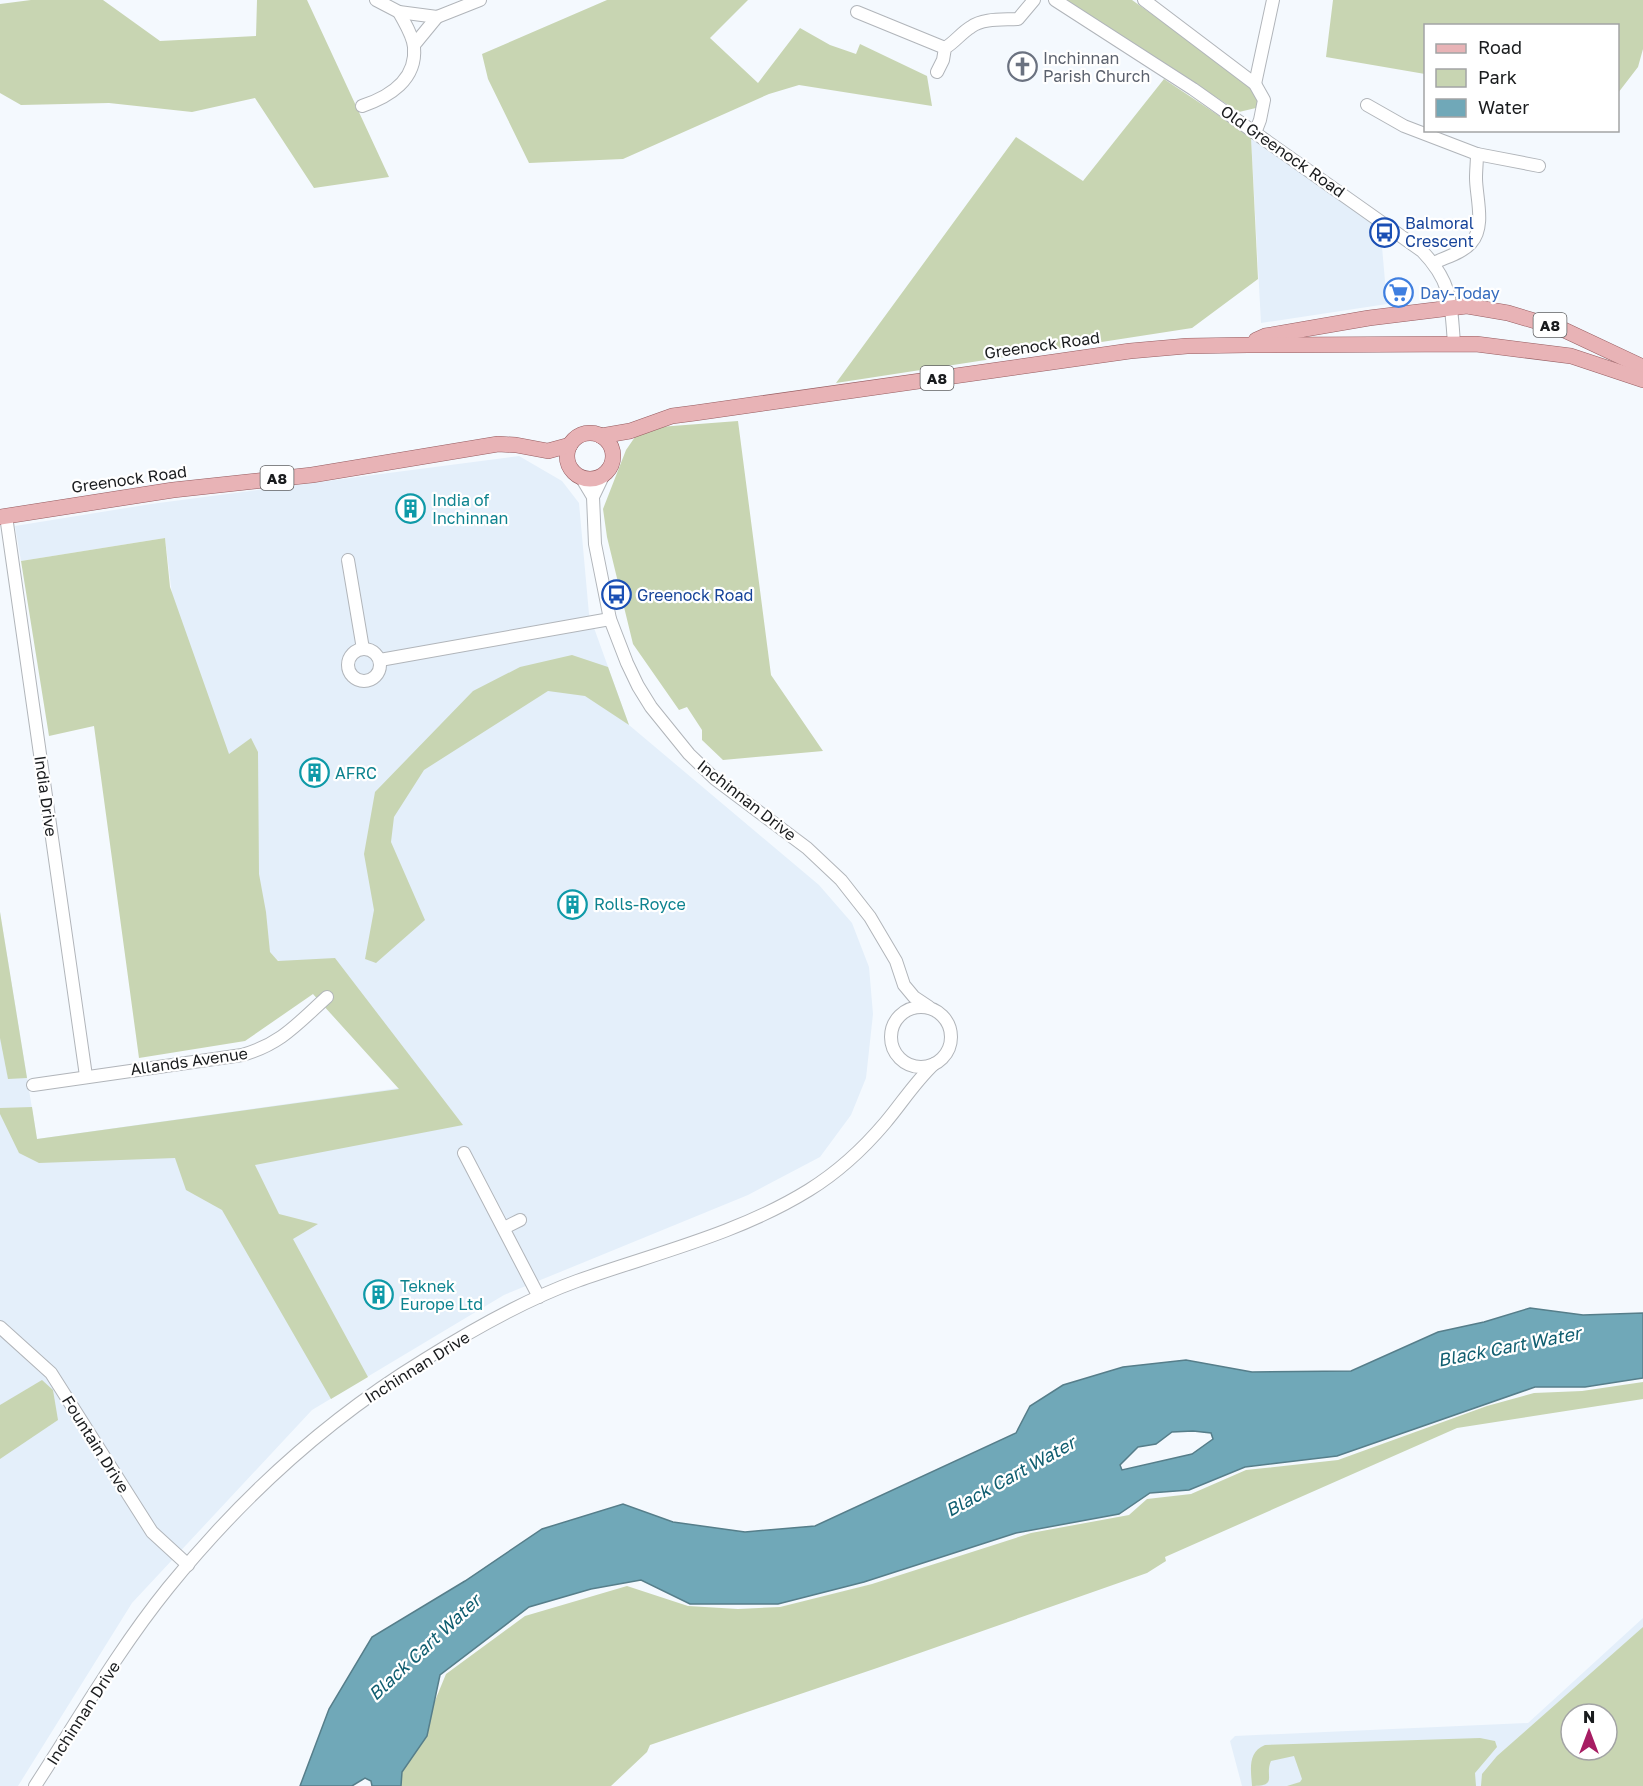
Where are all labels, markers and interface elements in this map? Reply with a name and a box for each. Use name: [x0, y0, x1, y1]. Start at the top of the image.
legend: [1424, 24, 1619, 132]
text: Road: [1478, 36, 1522, 58]
place label: Inchinnan Parish Church: [1043, 48, 1150, 86]
church icon: Inchinnan Parish Church: [1006, 51, 1038, 83]
text: Park: [1478, 66, 1517, 88]
text: Water: [1478, 96, 1529, 118]
street label: Old Greenock Road: [1217, 101, 1349, 201]
place label: Balmoral Crescent: [1405, 213, 1474, 251]
bus stop icon: Balmoral Crescent: [1368, 216, 1400, 248]
supermarket icon: Day-Today: [1383, 277, 1415, 309]
place label: Day-Today: [1420, 283, 1500, 303]
road number: A8: [1534, 313, 1566, 337]
street label: Greenock Road: [983, 327, 1101, 363]
road number: A8: [920, 366, 954, 390]
street label: Greenock Road: [70, 461, 188, 497]
road number: A8: [260, 466, 294, 490]
place label: India of Inchinnan: [432, 490, 508, 528]
building icon: India of Inchinnan: [395, 493, 427, 525]
bus stop icon: Greenock Road: [600, 579, 632, 611]
place label: Greenock Road: [637, 585, 753, 605]
street label: India Drive: [30, 754, 62, 838]
street label: Inchinnan Drive: [694, 755, 800, 845]
building icon: AFRC: [298, 757, 330, 789]
place label: AFRC: [335, 763, 377, 783]
building icon: Rolls-Royce: [557, 888, 589, 920]
place label: Rolls-Royce: [594, 894, 686, 914]
street label: Allands Avenue: [129, 1043, 249, 1079]
place label: Teknek Europe Ltd: [400, 1276, 483, 1314]
building icon: Teknek Europe Ltd: [363, 1279, 395, 1311]
water label: Black Cart Water: [1436, 1321, 1585, 1371]
street label: Inchinnan Drive: [361, 1327, 473, 1407]
street label: Fountain Drive: [58, 1391, 134, 1497]
water label: Black Cart Water: [941, 1430, 1081, 1521]
water label: Black Cart Water: [363, 1587, 487, 1705]
street label: Inchinnan Drive: [42, 1657, 124, 1769]
north arrow: [1559, 1702, 1619, 1762]
text: N: [1583, 1707, 1595, 1727]

